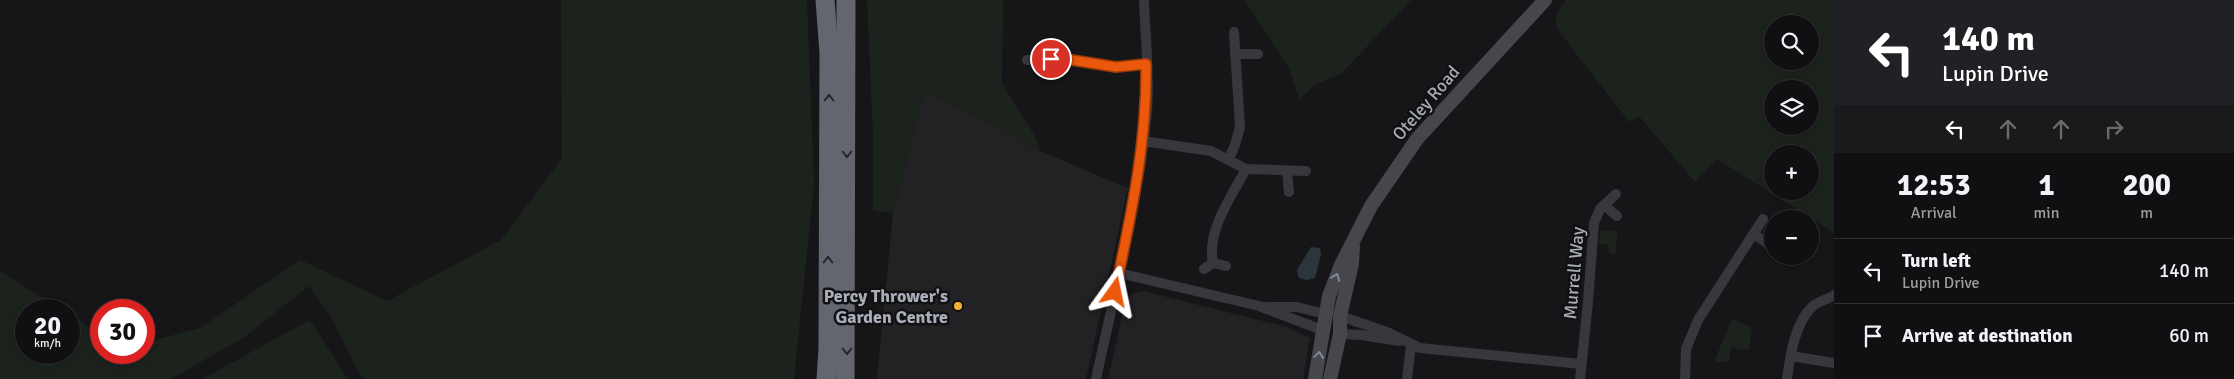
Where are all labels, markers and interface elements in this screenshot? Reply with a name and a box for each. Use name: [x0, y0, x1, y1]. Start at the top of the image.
map controls: [1764, 15, 1819, 265]
button: search: [1764, 15, 1819, 70]
text: 140 m: [1942, 17, 2035, 60]
icon: left: [1859, 20, 1924, 85]
pin: [1030, 38, 1072, 80]
icon: arrive: [1037, 45, 1065, 73]
text: Lupin Drive: [1942, 60, 2049, 87]
street label: Oteley Road: [1388, 61, 1464, 145]
button: layers: [1764, 80, 1819, 135]
one-way arrow: [824, 94, 834, 102]
icon: left: [1941, 115, 1969, 143]
icon: ahead: [1994, 115, 2022, 143]
icon: ahead: [2047, 115, 2075, 143]
icon: right: [2100, 115, 2128, 143]
button: +: [1764, 145, 1819, 200]
one-way arrow: [842, 150, 852, 158]
text: 12:53: [1897, 167, 1971, 204]
text: 1: [2038, 167, 2055, 204]
text: 200: [2122, 167, 2171, 204]
text: Arrival: [1911, 203, 1957, 223]
text: min: [2034, 203, 2059, 223]
text: m: [2140, 203, 2153, 223]
button: −: [1764, 210, 1819, 265]
street label: Murrell Way: [1559, 225, 1589, 320]
text: Turn left: [1902, 249, 1971, 273]
one-way arrow: [823, 256, 833, 264]
icon: left: [1859, 257, 1887, 285]
text: 140 m: [2159, 259, 2209, 283]
position arrow: [1088, 265, 1140, 317]
one-way arrow: [1330, 273, 1340, 282]
text: Lupin Drive: [1902, 273, 1980, 293]
place label: Percy Thrower's Garden Centre: [824, 285, 948, 328]
speed limit sign: 30: [90, 299, 155, 364]
marker: Percy Thrower's Garden Centre: [952, 300, 964, 312]
text: 20: [34, 310, 61, 341]
icon: arrive: [1859, 322, 1887, 350]
text: Arrive at destination: [1902, 324, 2073, 348]
text: 60 m: [2169, 324, 2209, 348]
text: km/h: [34, 336, 61, 351]
one-way arrow: [842, 348, 852, 355]
one-way arrow: [1313, 350, 1324, 358]

